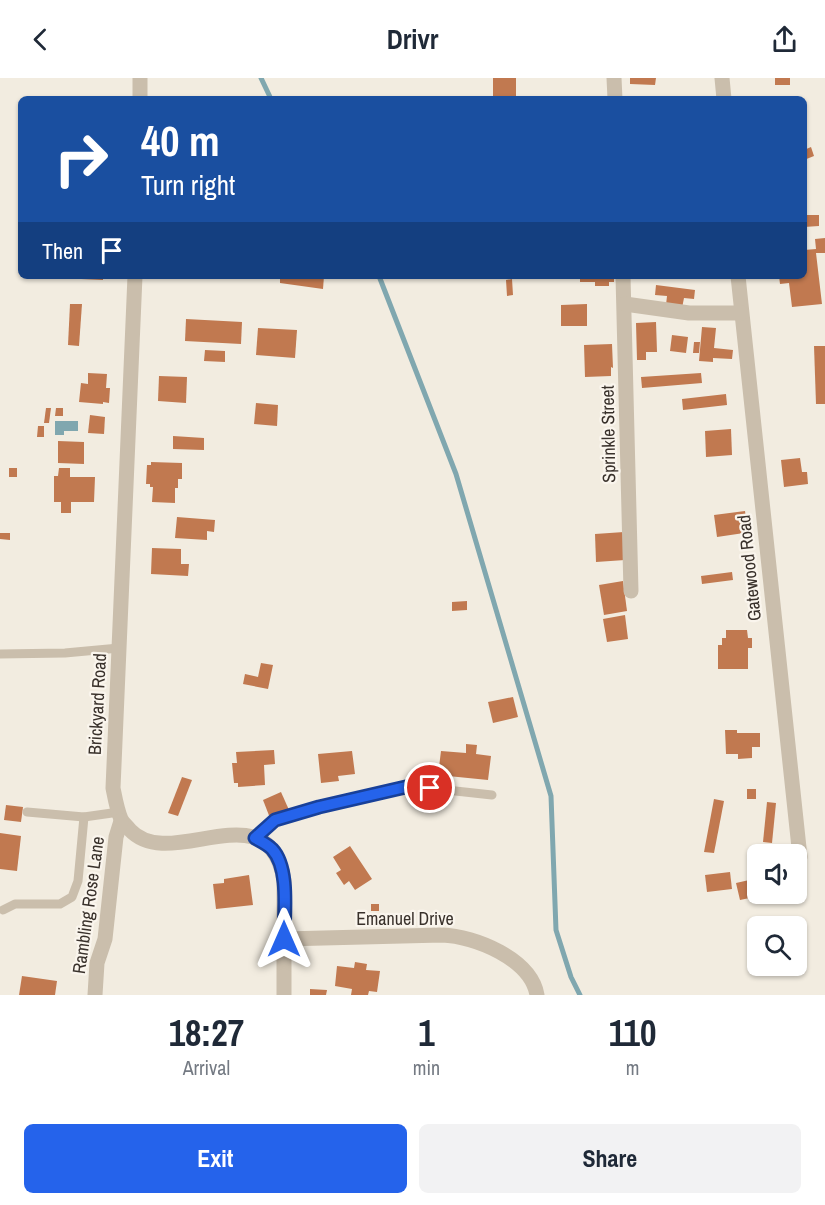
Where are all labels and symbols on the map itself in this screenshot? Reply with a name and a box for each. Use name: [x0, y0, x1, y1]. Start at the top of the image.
street label: Sprinkle Street: [595, 385, 621, 483]
street label: Gatewood Road: [731, 514, 767, 622]
street label: Brickyard Road: [82, 653, 112, 755]
pin: [404, 762, 455, 813]
street label: Rambling Rose Lane: [66, 835, 110, 975]
street label: Emanuel Drive: [356, 906, 454, 931]
position arrow: [252, 907, 316, 971]

